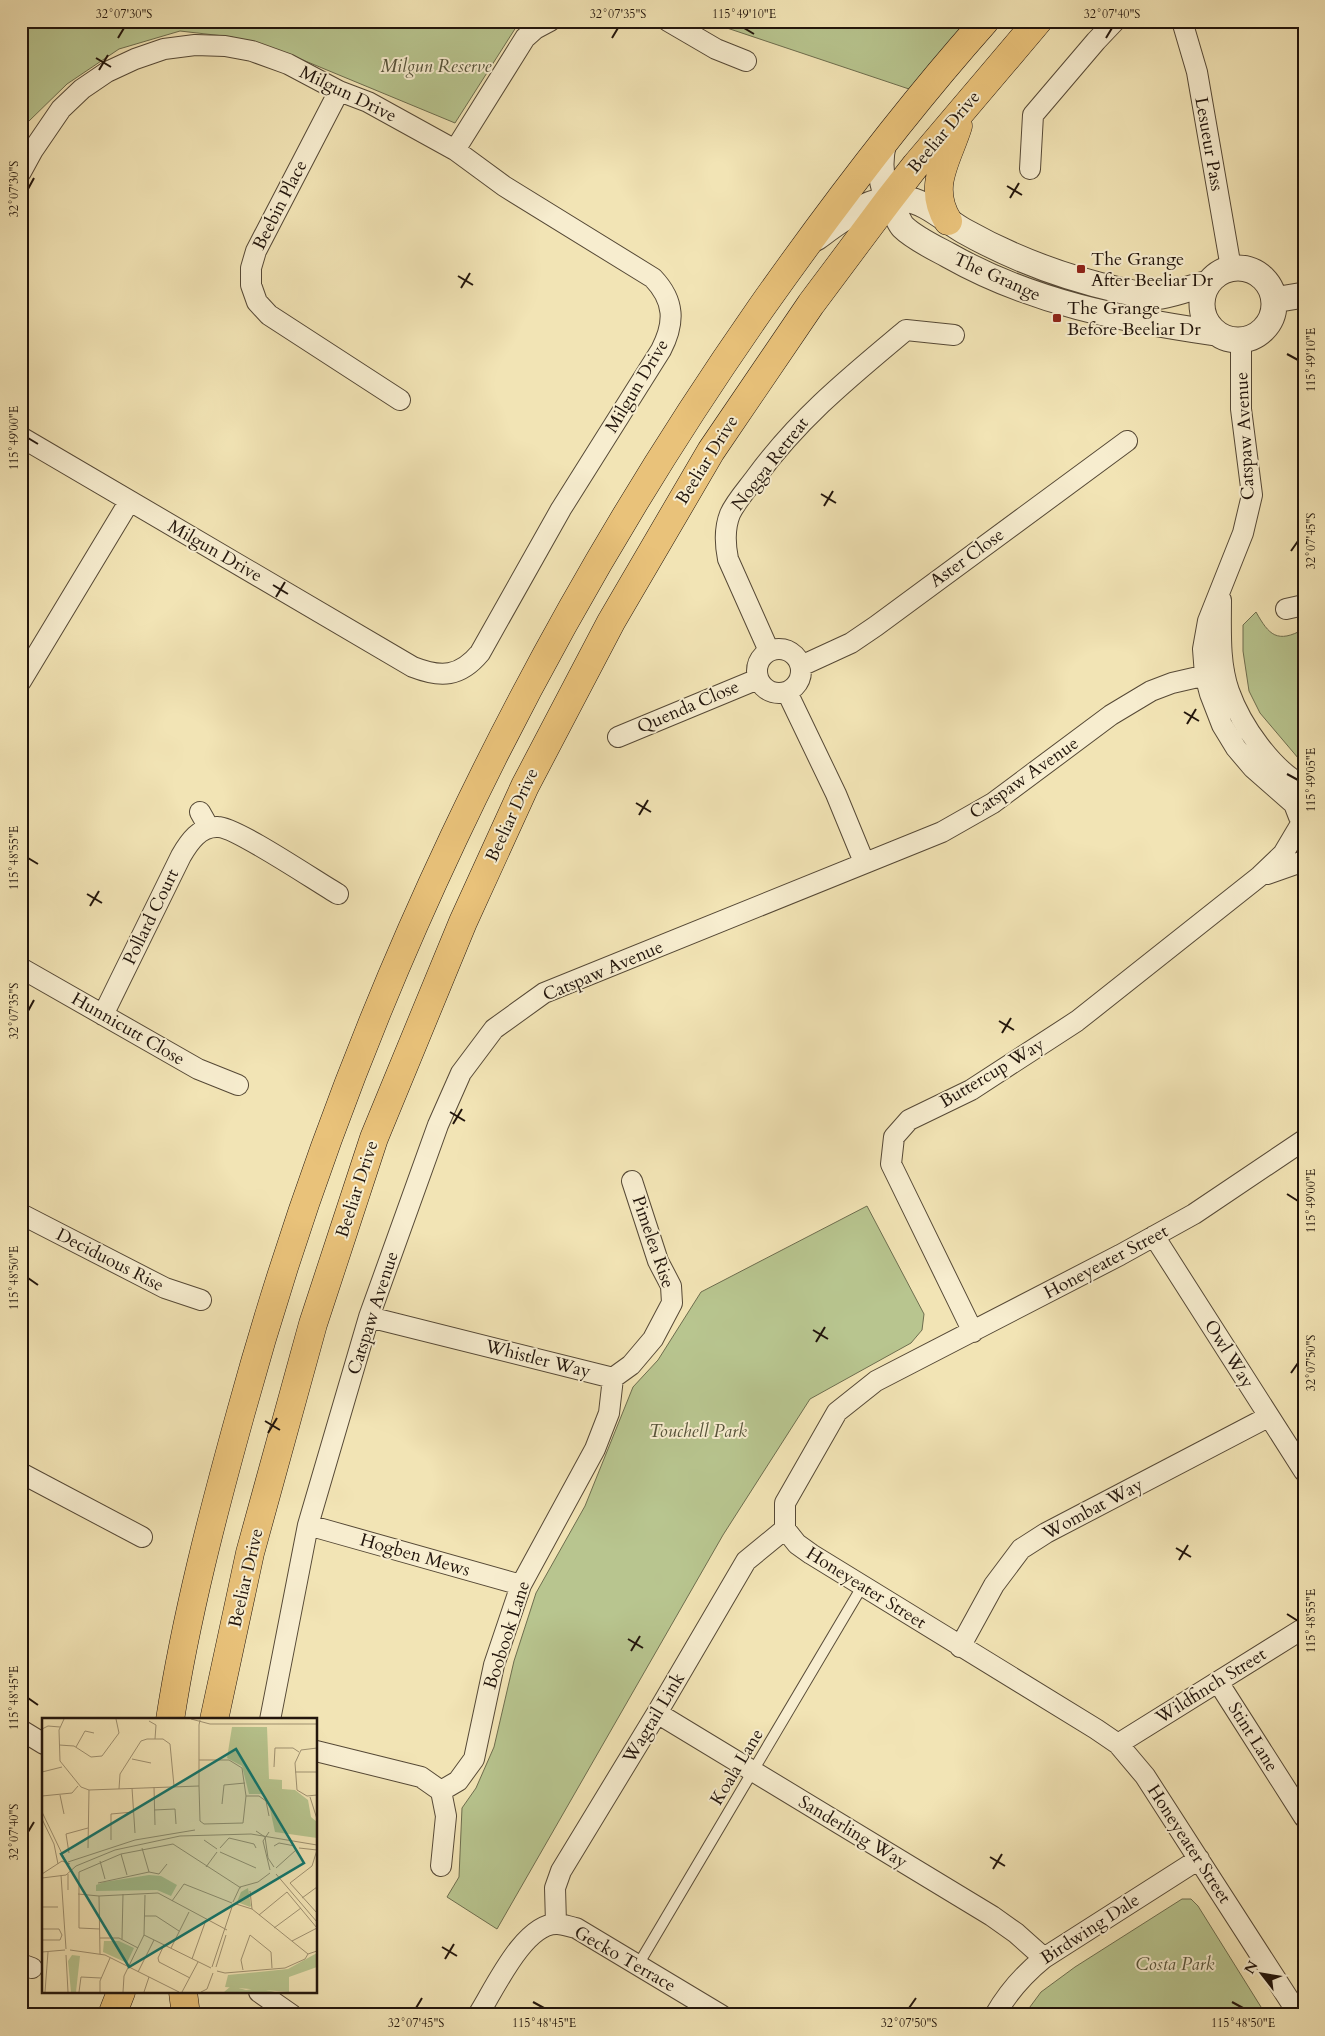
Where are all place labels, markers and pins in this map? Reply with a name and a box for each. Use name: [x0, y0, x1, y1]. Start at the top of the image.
place label: The Grange After Beeliar Dr: [1091, 247, 1214, 293]
marker: The Grange After Beeliar Dr: [1075, 263, 1087, 275]
place label: The Grange Before Beeliar Dr: [1067, 296, 1201, 342]
marker: The Grange Before Beeliar Dr: [1051, 312, 1063, 324]

